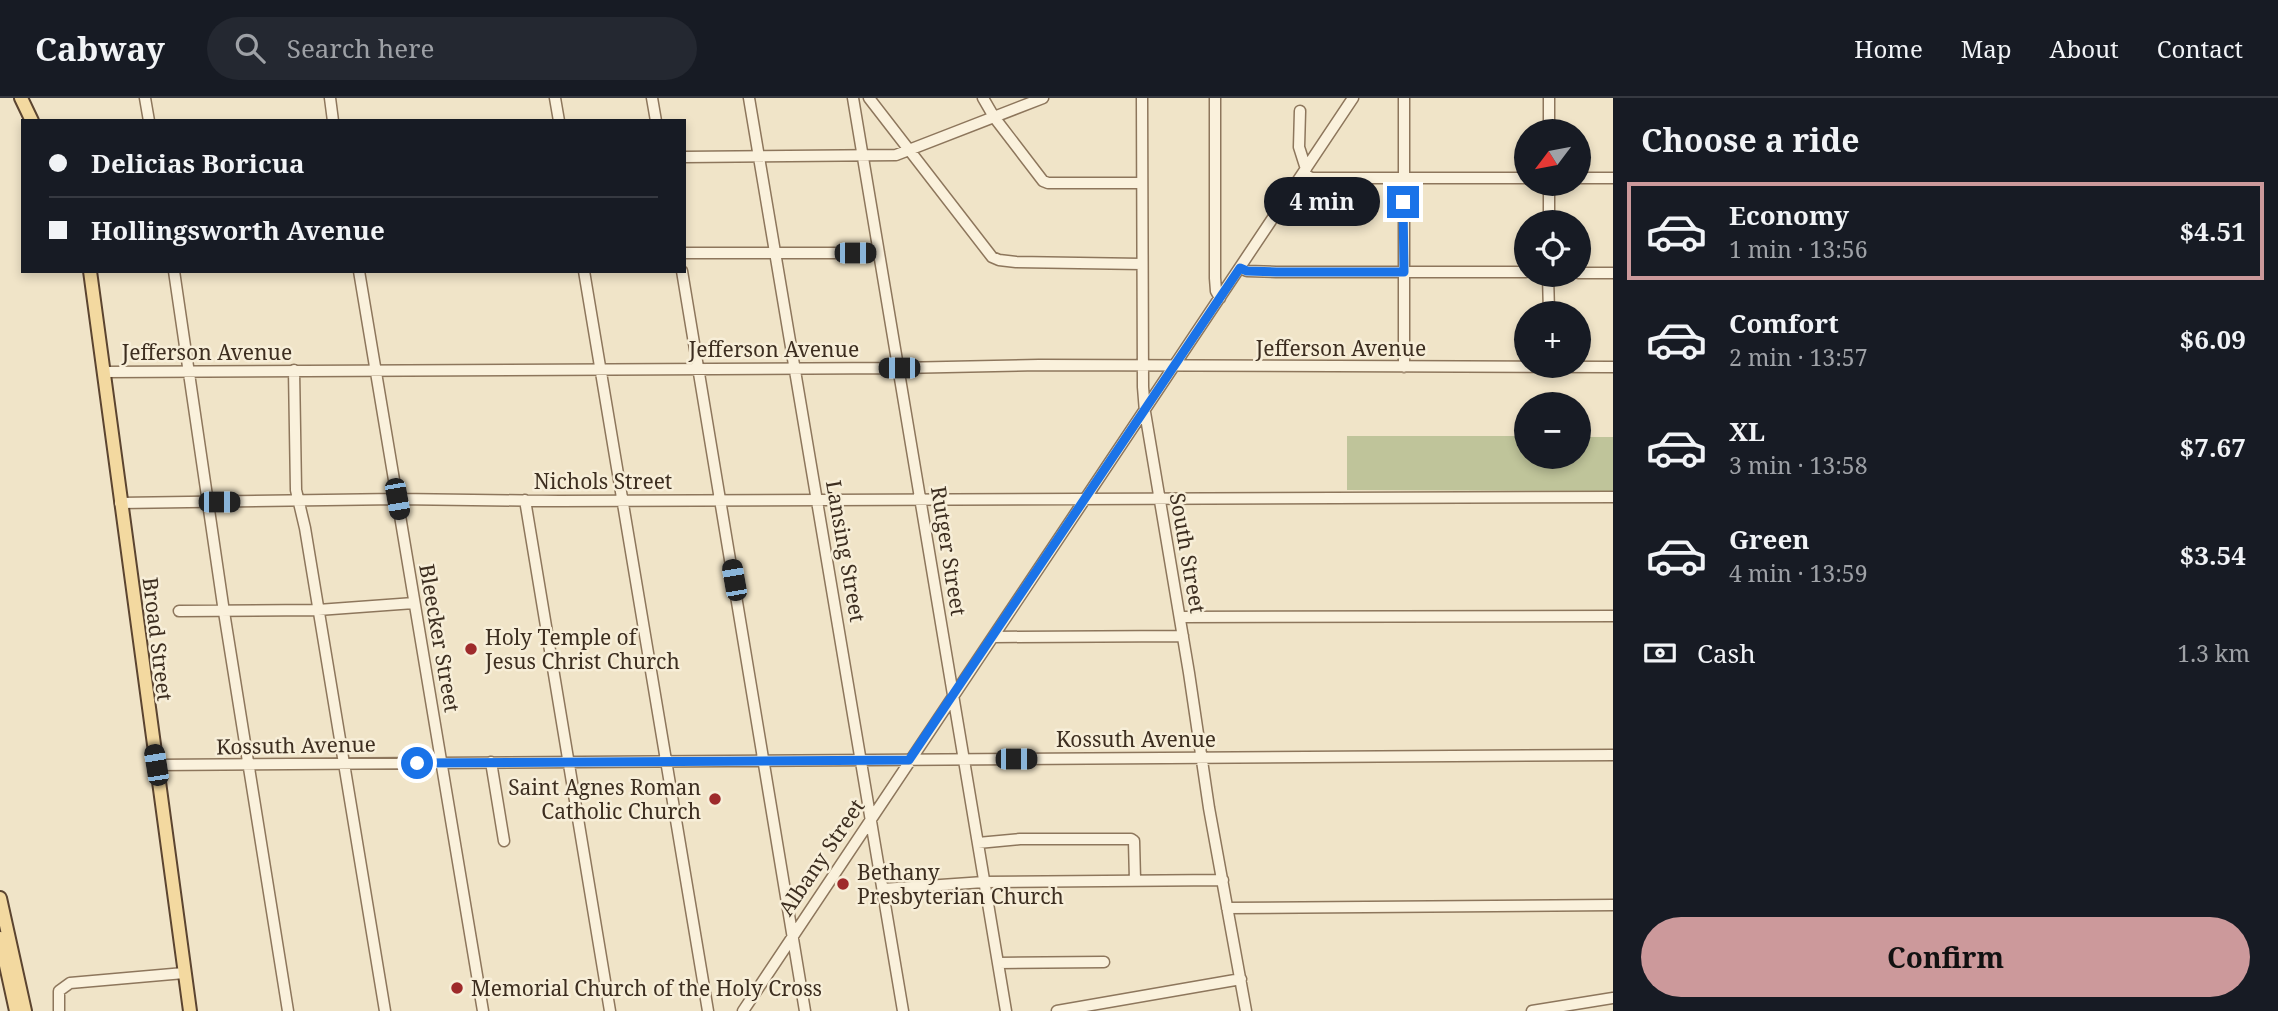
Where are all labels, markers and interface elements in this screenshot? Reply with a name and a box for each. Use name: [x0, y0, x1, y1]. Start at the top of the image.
search box: [207, 17, 697, 80]
text: Cabway: [35, 26, 165, 71]
icon: search: [231, 29, 269, 67]
text: Search here: [287, 30, 434, 66]
text: Home: [1854, 32, 1923, 65]
text: Map: [1961, 32, 2012, 65]
text: About: [2050, 32, 2119, 65]
text: Contact: [2157, 32, 2243, 65]
text: Choose a ride: [1641, 118, 1860, 161]
north arrow: [1514, 119, 1591, 196]
map controls: [1514, 119, 1591, 469]
text: Delicias Boricua: [91, 145, 305, 181]
callout: 4 min: [1263, 178, 1378, 226]
text: 4 min: [1289, 185, 1355, 217]
route end: [1387, 186, 1419, 218]
text: Economy: [1729, 197, 1849, 233]
icon: car: [1645, 200, 1708, 263]
button: locate: [1514, 210, 1591, 287]
text: Hollingsworth Avenue: [91, 212, 385, 248]
text: $4.51: [2180, 213, 2246, 249]
text: 1 min · 13:56: [1729, 233, 1867, 265]
car: [835, 243, 877, 264]
button: +: [1514, 301, 1591, 378]
text: Comfort: [1729, 305, 1839, 341]
icon: car: [1645, 308, 1708, 371]
text: $6.09: [2180, 321, 2246, 357]
street label: Jefferson Avenue: [1255, 334, 1426, 362]
street label: Jefferson Avenue: [688, 335, 859, 363]
street label: Jefferson Avenue: [121, 338, 292, 366]
text: 2 min · 13:57: [1729, 341, 1867, 373]
car: [879, 358, 921, 379]
button: −: [1514, 392, 1591, 469]
text: XL: [1729, 413, 1765, 449]
icon: car: [1645, 416, 1708, 479]
text: $7.67: [2180, 429, 2246, 465]
text: 3 min · 13:58: [1729, 449, 1867, 481]
street label: Nichols Street: [534, 467, 672, 495]
car: [384, 476, 411, 522]
street label: Lansing Street: [820, 478, 872, 624]
street label: Rutger Street: [925, 484, 973, 618]
street label: South Street: [1164, 491, 1212, 615]
car: [199, 492, 241, 513]
text: Green: [1729, 521, 1810, 557]
icon: car: [1645, 524, 1708, 587]
text: $3.54: [2180, 537, 2246, 573]
car: [721, 557, 748, 603]
text: 4 min · 13:59: [1729, 557, 1867, 589]
street label: Bleecker Street: [413, 562, 467, 714]
street label: Broad Street: [137, 576, 179, 702]
place label: Holy Temple of Jesus Christ Church: [484, 623, 680, 675]
icon: cash: [1641, 634, 1679, 672]
text: Cash: [1697, 635, 1756, 671]
text: 1.3 km: [2177, 637, 2250, 669]
marker: Holy Temple of Jesus Christ Church: [463, 641, 479, 657]
street label: Kossuth Avenue: [1056, 725, 1216, 753]
street label: Kossuth Avenue: [216, 730, 376, 760]
car: [143, 743, 170, 787]
route start: [401, 747, 433, 779]
car: [996, 749, 1038, 770]
place label: Saint Agnes Roman Catholic Church: [508, 773, 701, 825]
marker: Saint Agnes Roman Catholic Church: [707, 791, 723, 807]
street label: Albany Street: [772, 793, 870, 921]
place label: Bethany Presbyterian Church: [857, 858, 1064, 910]
marker: Bethany Presbyterian Church: [835, 876, 851, 892]
button: Confirm: [1641, 917, 2250, 997]
place label: Memorial Church of the Holy Cross: [471, 974, 822, 1002]
marker: Memorial Church of the Holy Cross: [449, 980, 465, 996]

